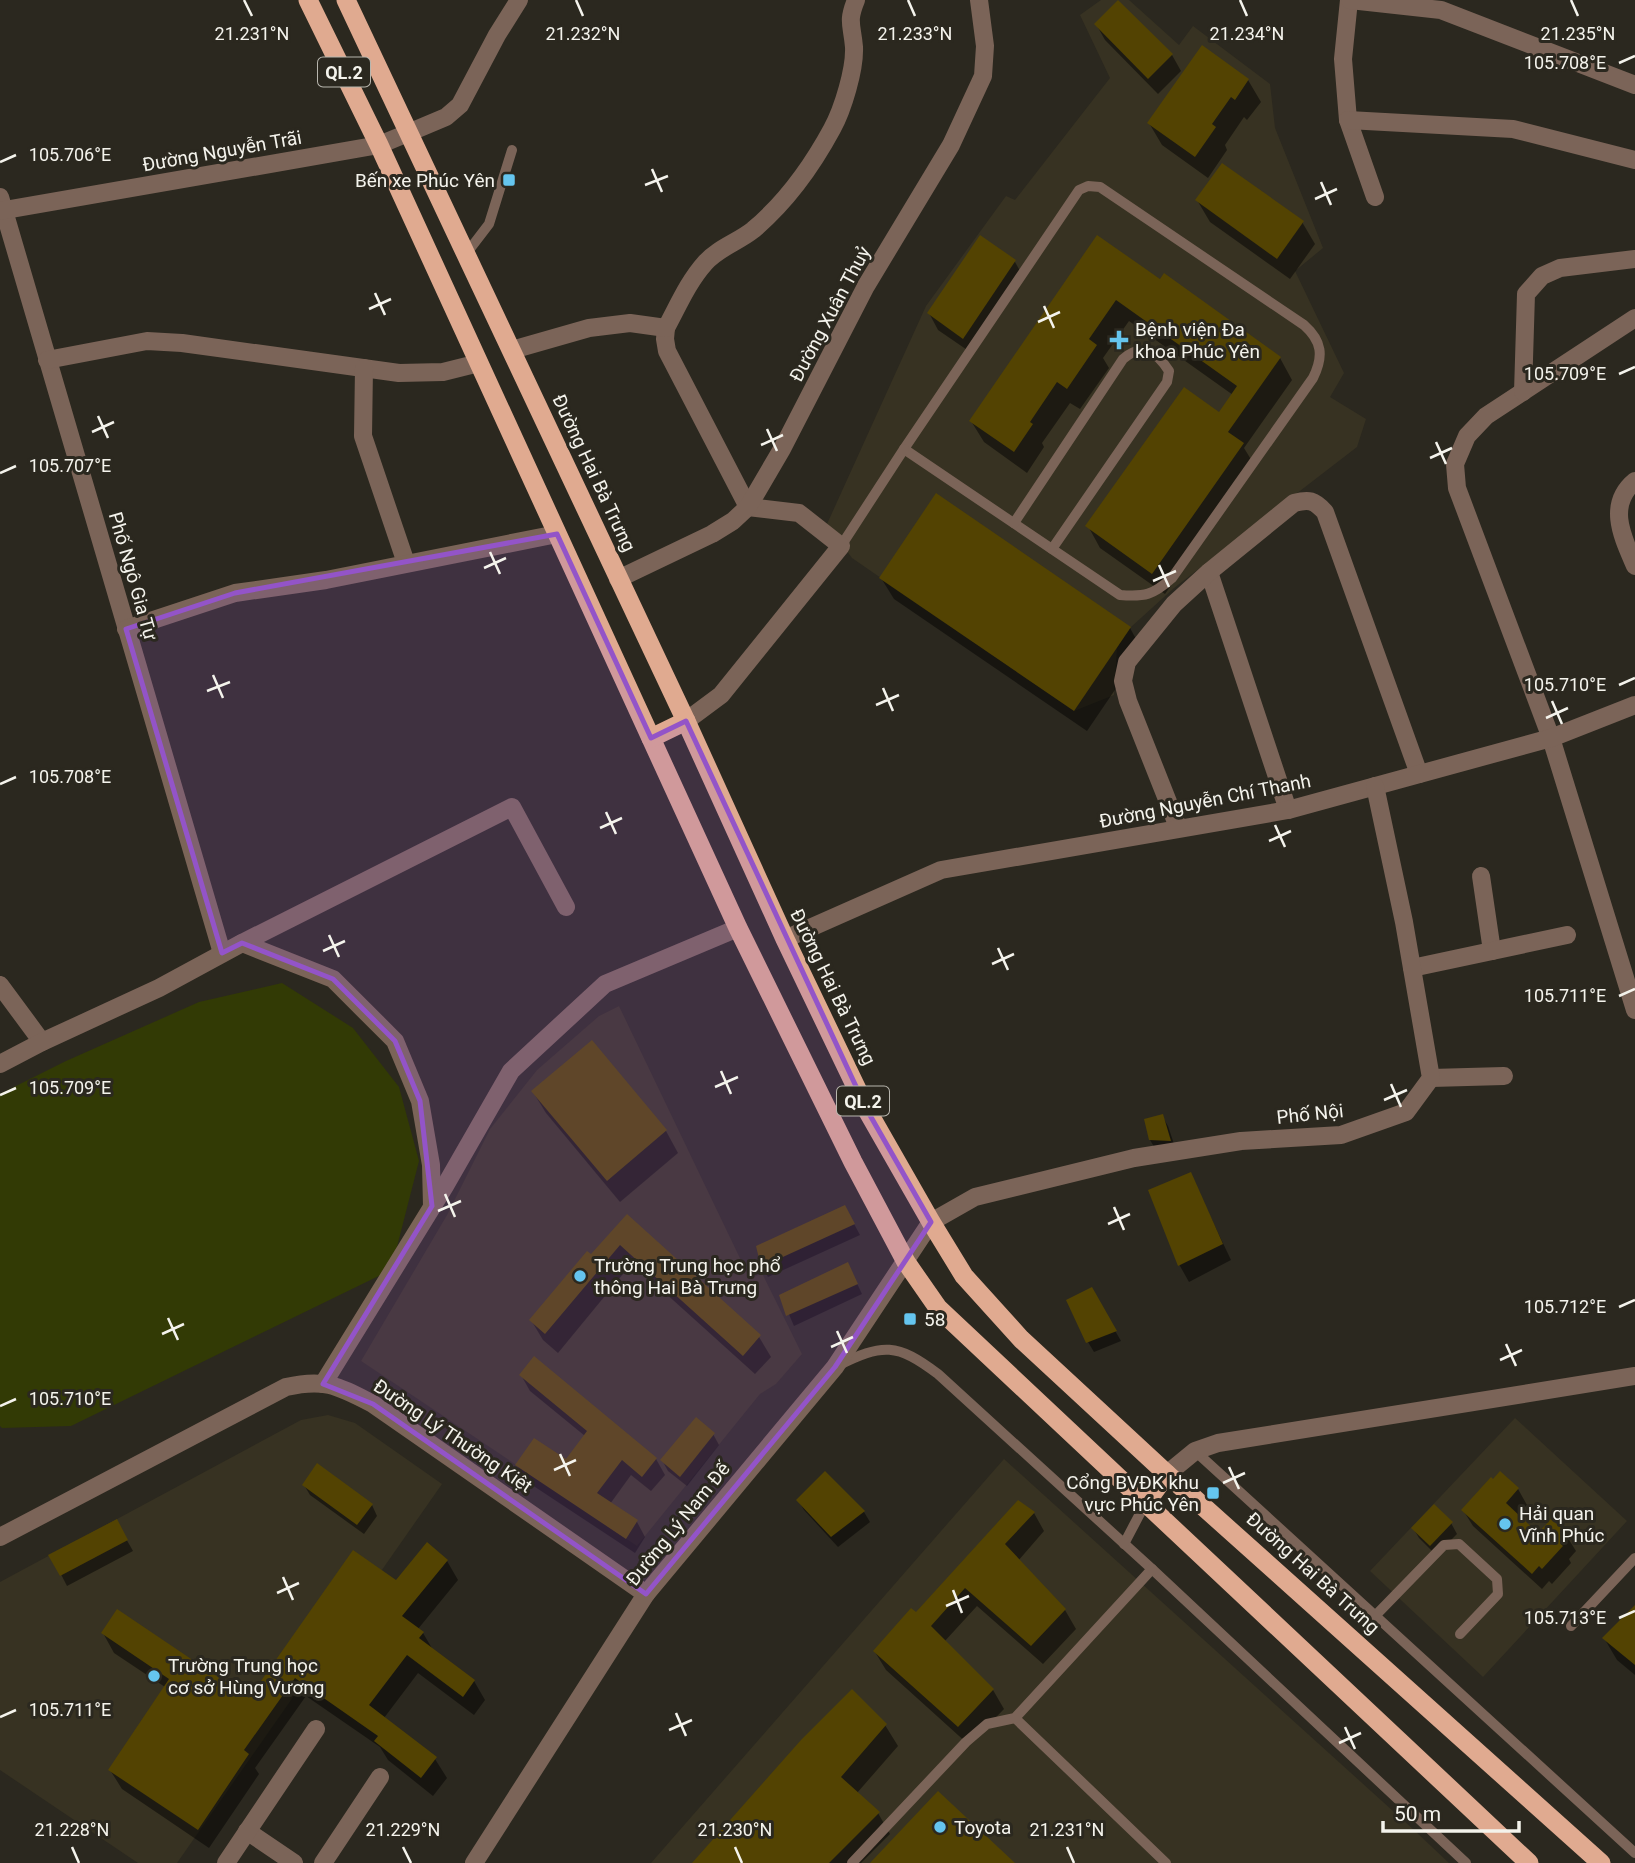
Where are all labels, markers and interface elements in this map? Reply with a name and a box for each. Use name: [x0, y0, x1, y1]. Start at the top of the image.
text: 21.231°N: [215, 23, 289, 44]
text: 21.232°N: [546, 23, 620, 44]
text: 21.233°N: [878, 23, 952, 44]
text: 21.234°N: [1210, 23, 1284, 44]
text: 21.235°N: [1541, 23, 1615, 44]
text: 105.708°E: [1524, 52, 1606, 73]
road number: QL.2: [318, 58, 370, 86]
street label: Đường Nguyễn Trãi: [141, 126, 303, 176]
text: 105.706°E: [29, 144, 111, 165]
place label: Bến xe Phúc Yên: [355, 169, 495, 192]
marker: Bến xe Phúc Yên: [501, 172, 517, 188]
street label: Đường Xuân Thuỷ: [785, 242, 875, 386]
place label: Bệnh viện Đa khoa Phúc Yên: [1135, 318, 1260, 363]
marker: Bệnh viện Đa khoa Phúc Yên: [1109, 330, 1129, 350]
text: 105.709°E: [1524, 363, 1606, 384]
street label: Đường Hai Bà Trưng: [547, 391, 641, 555]
text: 105.707°E: [29, 455, 111, 476]
street label: Phố Ngô Gia Tự: [104, 509, 163, 644]
text: 105.710°E: [1524, 674, 1606, 695]
text: 105.708°E: [29, 766, 111, 787]
street label: Đường Nguyễn Chí Thanh: [1097, 769, 1313, 833]
street label: Đường Hai Bà Trưng: [785, 905, 881, 1069]
text: 105.711°E: [1524, 985, 1606, 1006]
text: 105.709°E: [29, 1077, 111, 1098]
road number: QL.2: [837, 1086, 889, 1116]
street label: Phố Nội: [1275, 1099, 1345, 1129]
place label: Trường Trung học phổ thông Hai Bà Trưng: [594, 1254, 781, 1299]
marker: Trường Trung học phổ thông Hai Bà Trưng: [572, 1268, 588, 1284]
text: 105.712°E: [1524, 1296, 1606, 1317]
place label: 58: [924, 1308, 945, 1331]
marker: 58: [902, 1311, 918, 1327]
street label: Đường Lý Thường Kiệt: [369, 1374, 537, 1498]
text: 105.710°E: [29, 1388, 111, 1409]
street label: Đường Lý Nam Đế: [621, 1456, 736, 1590]
place label: Cổng BVĐK khu vực Phúc Yên: [1066, 1471, 1199, 1516]
marker: Cổng BVĐK khu vực Phúc Yên: [1205, 1485, 1221, 1501]
place label: Hải quan Vĩnh Phúc: [1519, 1502, 1604, 1547]
street label: Đường Hai Bà Trưng: [1242, 1507, 1384, 1639]
marker: Hải quan Vĩnh Phúc: [1497, 1516, 1513, 1532]
text: 105.713°E: [1524, 1607, 1606, 1628]
place label: Trường Trung học cơ sở Hùng Vương: [168, 1654, 324, 1699]
marker: Trường Trung học cơ sở Hùng Vương: [146, 1668, 162, 1684]
text: 105.711°E: [29, 1699, 111, 1720]
scale bar: [1383, 1790, 1520, 1834]
text: 50 m: [1394, 1802, 1441, 1826]
place label: Toyota: [954, 1816, 1011, 1839]
text: 21.228°N: [35, 1819, 109, 1840]
text: 21.229°N: [366, 1819, 440, 1840]
text: 21.230°N: [698, 1819, 772, 1840]
marker: Toyota: [932, 1819, 948, 1835]
text: 21.231°N: [1030, 1819, 1104, 1840]

